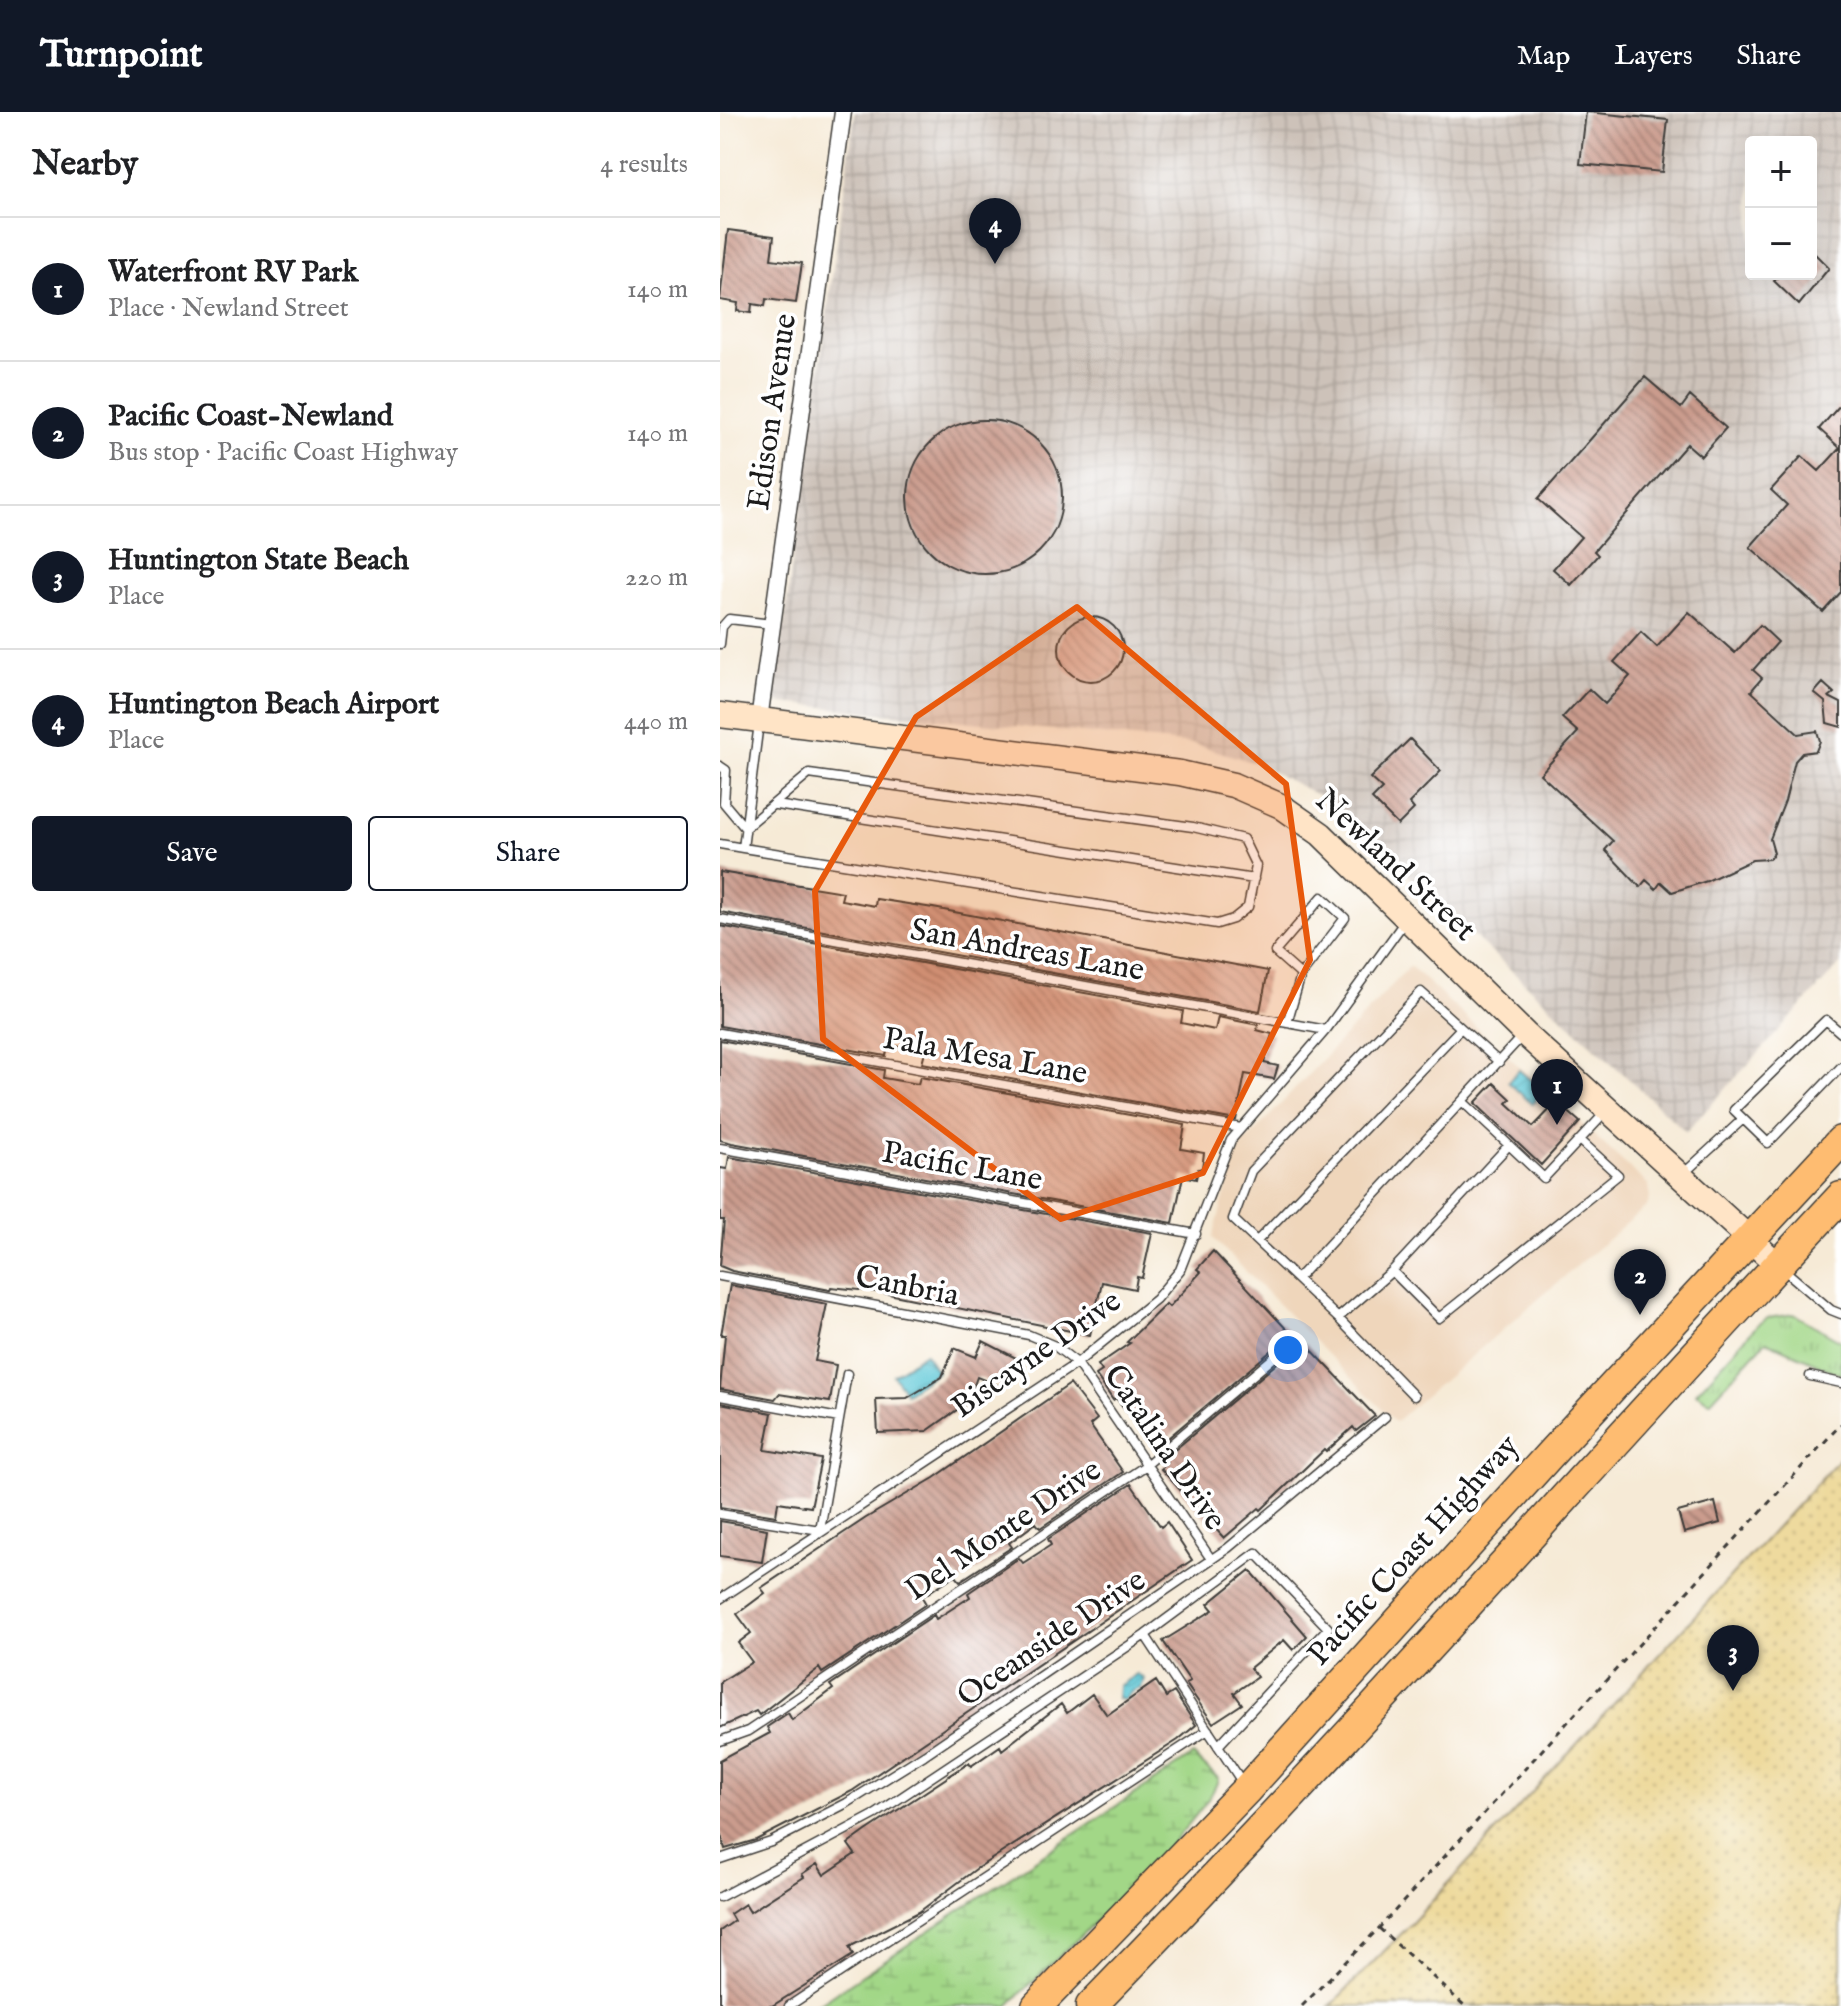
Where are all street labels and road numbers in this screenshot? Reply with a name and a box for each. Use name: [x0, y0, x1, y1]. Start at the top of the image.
street label: Edison Avenue: [739, 311, 807, 513]
street label: Newland Street: [1306, 781, 1484, 951]
street label: San Andreas Lane: [907, 910, 1147, 992]
street label: Pala Mesa Lane: [880, 1019, 1090, 1095]
street label: Pacific Lane: [879, 1133, 1045, 1201]
street label: Canbria: [852, 1257, 963, 1317]
street label: Biscayne Drive: [944, 1282, 1130, 1428]
street label: Catalina Drive: [1094, 1357, 1234, 1539]
street label: Pacific Coast Highway: [1299, 1427, 1529, 1675]
street label: Del Monte Drive: [898, 1450, 1110, 1612]
street label: Oceanside Drive: [950, 1561, 1154, 1717]

